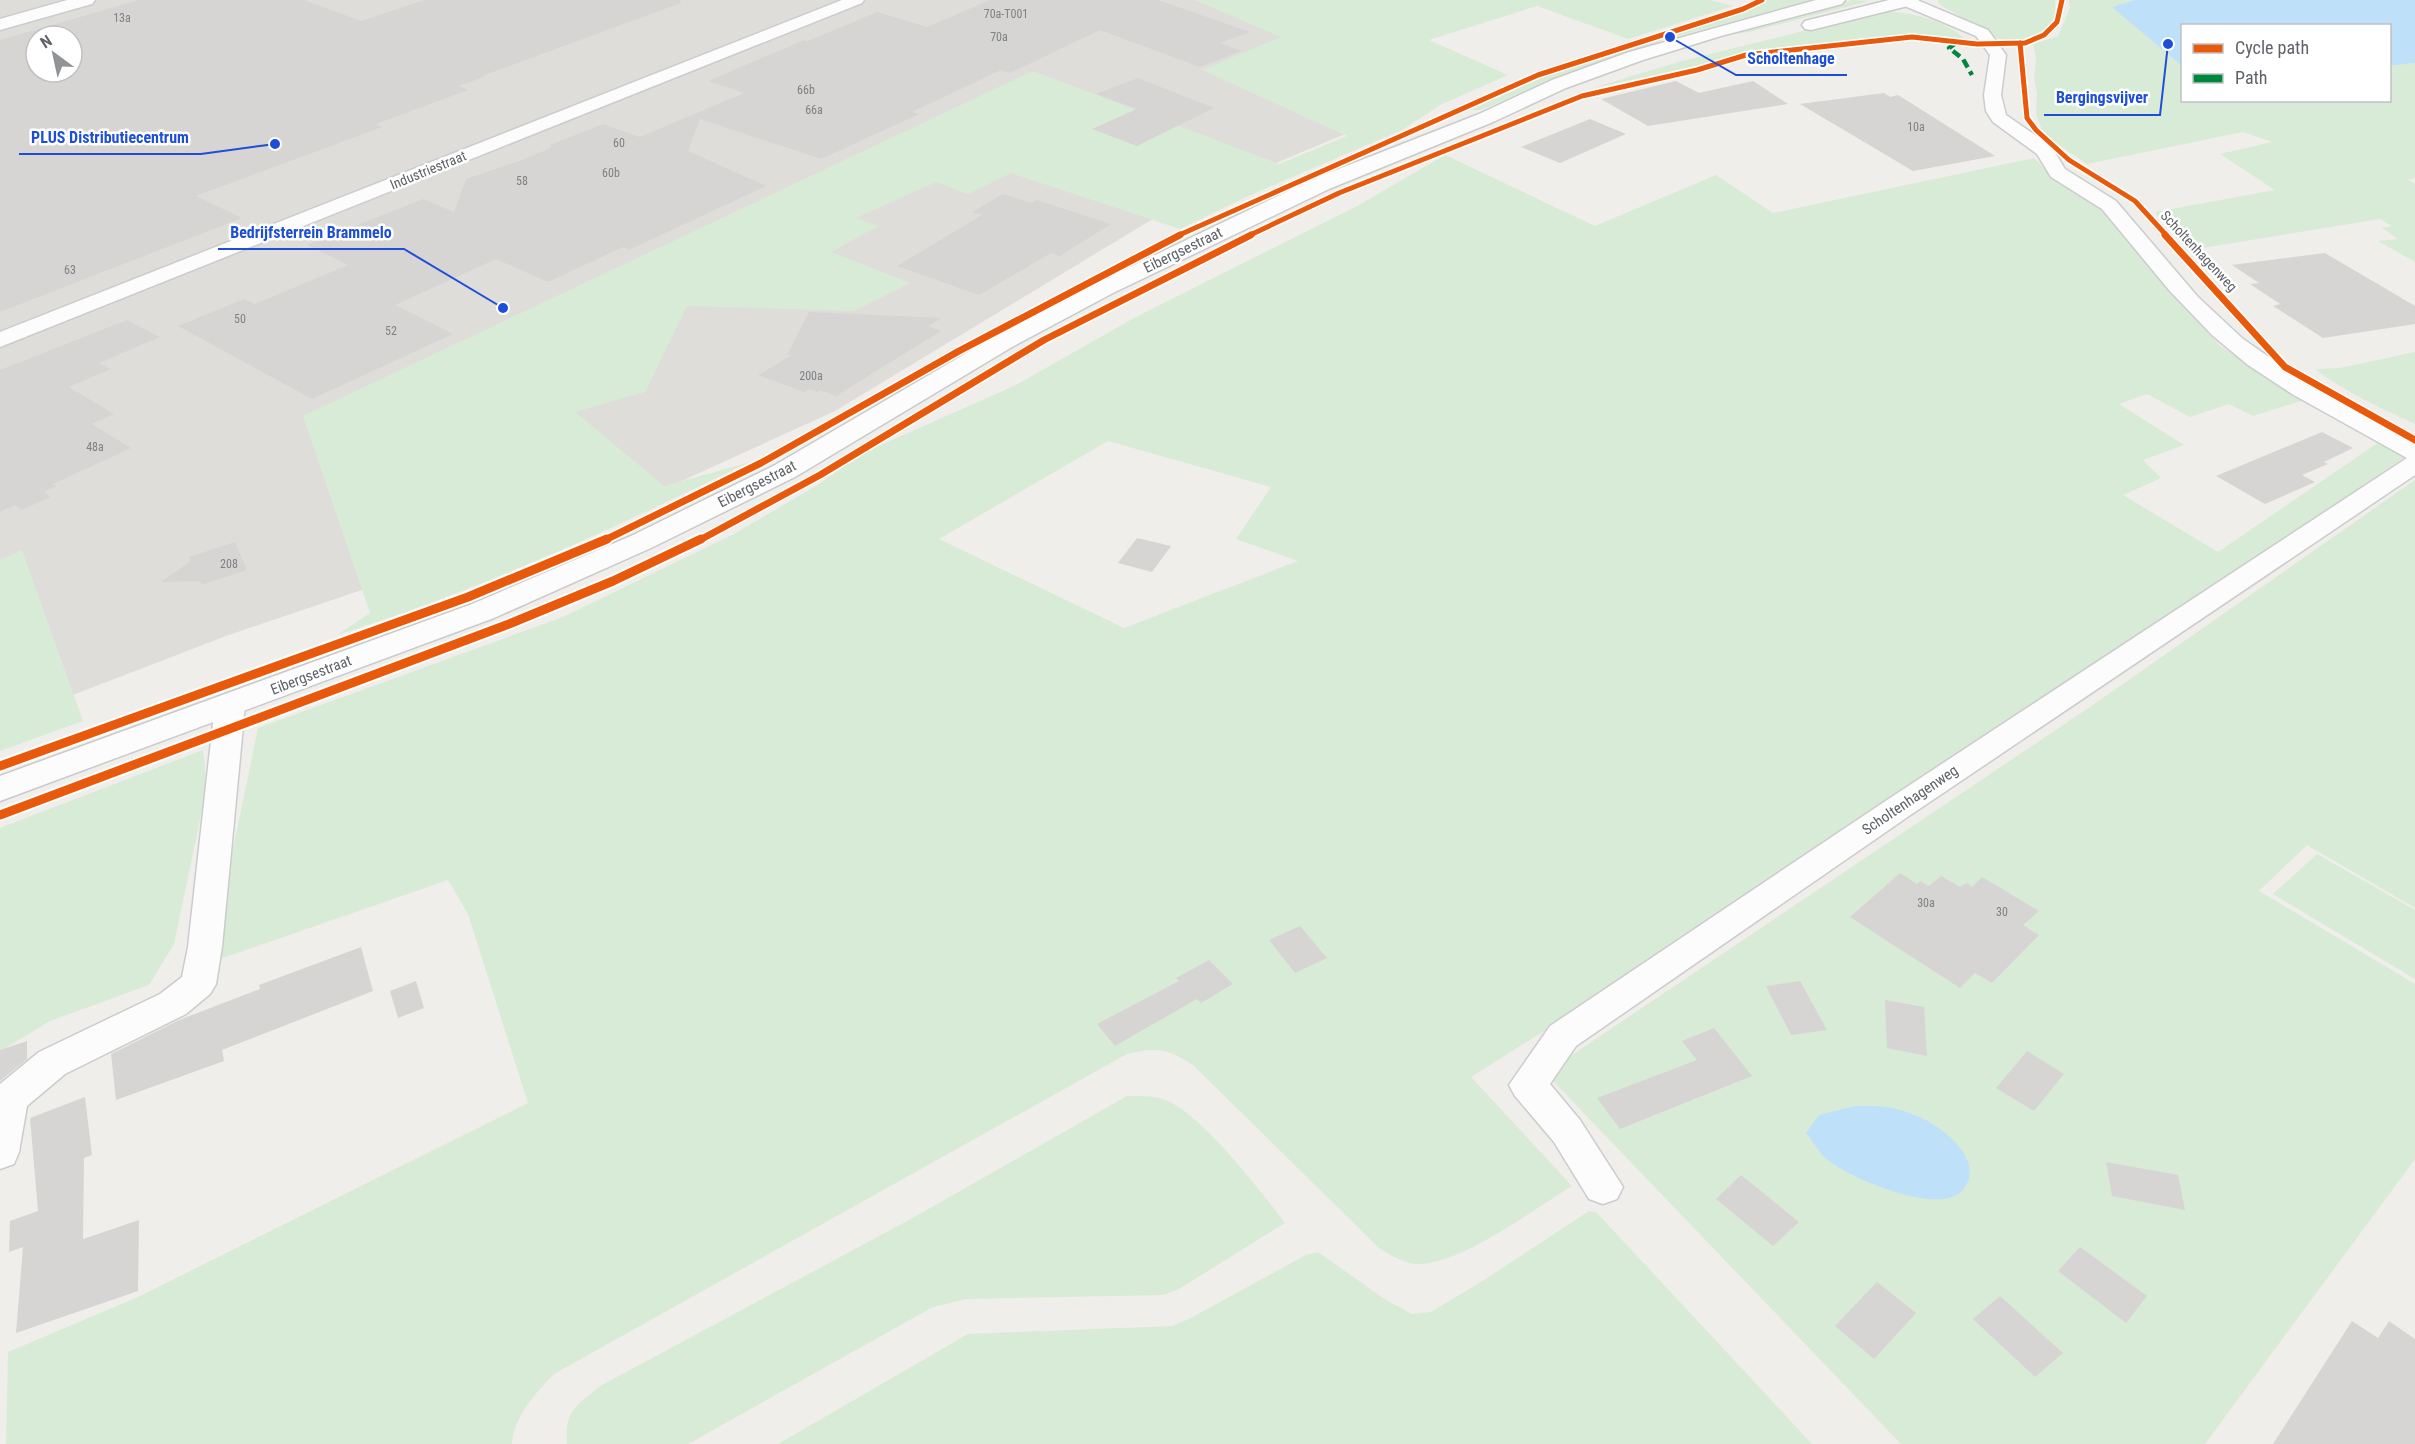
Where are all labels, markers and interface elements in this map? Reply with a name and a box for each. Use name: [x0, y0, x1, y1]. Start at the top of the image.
house number: 70a-T001: [984, 7, 1028, 21]
house number: 13a: [113, 11, 131, 25]
north arrow: [24, 24, 84, 84]
legend: [2181, 24, 2391, 102]
house number: 70a: [990, 30, 1008, 44]
text: N: [37, 31, 55, 52]
text: Cycle path: [2235, 37, 2309, 58]
callout: Scholtenhage: [1736, 41, 1847, 75]
text: Scholtenhage: [1747, 49, 1835, 68]
text: Path: [2235, 67, 2268, 88]
callout: Bergingsvijver: [2044, 81, 2160, 115]
house number: 66b: [797, 83, 815, 97]
text: Bergingsvijver: [2056, 88, 2148, 107]
house number: 66a: [805, 103, 823, 117]
callout: PLUS Distributiecentrum: [19, 120, 201, 154]
house number: 10a: [1907, 120, 1925, 134]
text: PLUS Distributiecentrum: [31, 128, 189, 147]
house number: 60: [613, 136, 625, 150]
street label: Industriestraat: [388, 147, 468, 193]
house number: 60b: [602, 166, 620, 180]
house number: 58: [516, 174, 528, 188]
street label: Scholtenhagenweg: [2158, 207, 2240, 295]
callout: Bedrijfsterrein Brammelo: [218, 215, 404, 249]
text: Bedrijfsterrein Brammelo: [230, 223, 392, 242]
street label: Eibergsestraat: [1141, 223, 1225, 277]
house number: 63: [64, 263, 76, 277]
house number: 50: [234, 312, 246, 326]
house number: 52: [385, 324, 397, 338]
house number: 200a: [799, 369, 823, 383]
house number: 48a: [86, 440, 104, 454]
street label: Eibergsestraat: [715, 457, 799, 511]
house number: 208: [220, 557, 238, 571]
street label: Eibergsestraat: [268, 651, 354, 699]
street label: Scholtenhagenweg: [1859, 761, 1961, 839]
house number: 30a: [1917, 896, 1935, 910]
house number: 30: [1996, 905, 2008, 919]

